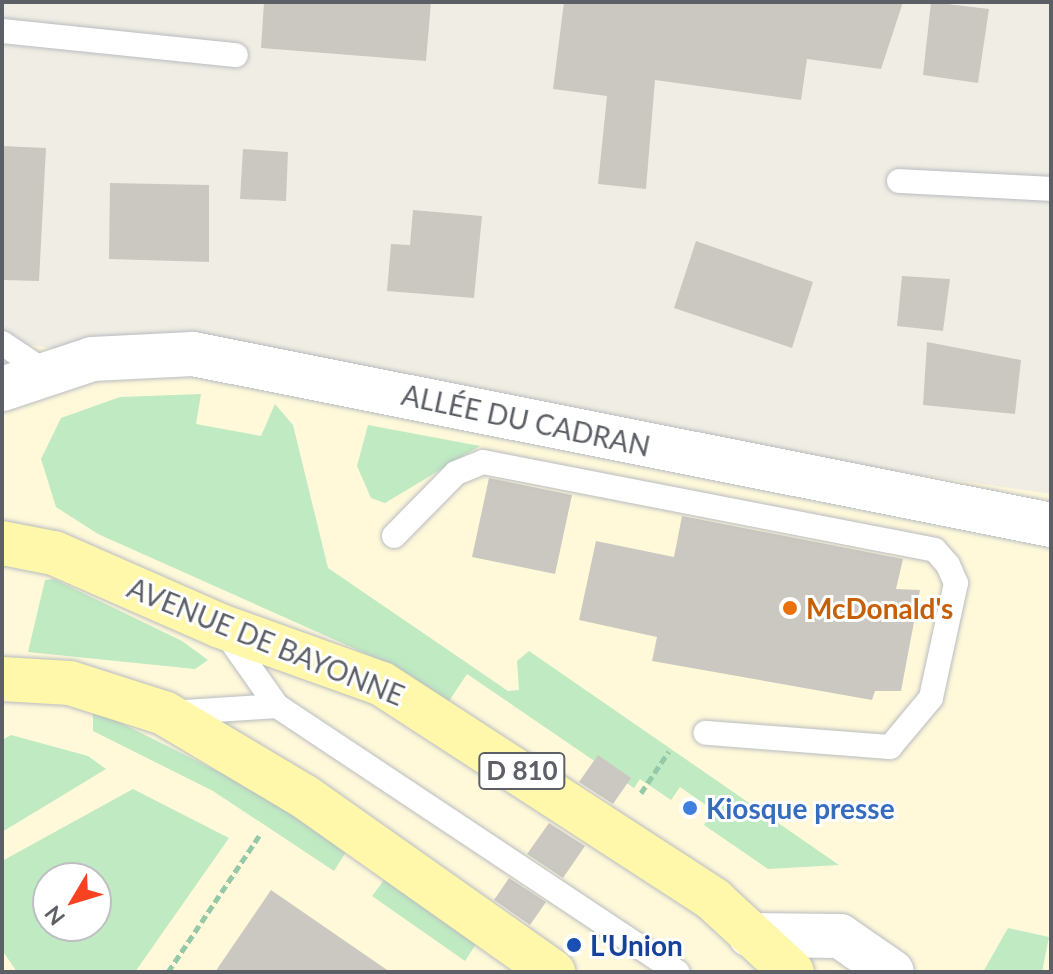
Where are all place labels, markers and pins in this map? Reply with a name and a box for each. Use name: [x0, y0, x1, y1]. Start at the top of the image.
place label: McDonald's: [806, 591, 953, 625]
marker: McDonald's: [781, 599, 799, 617]
place label: Kiosque presse: [706, 791, 895, 825]
marker: Kiosque presse: [681, 799, 699, 817]
place label: L'Union: [590, 928, 683, 962]
marker: L'Union: [565, 936, 583, 954]

